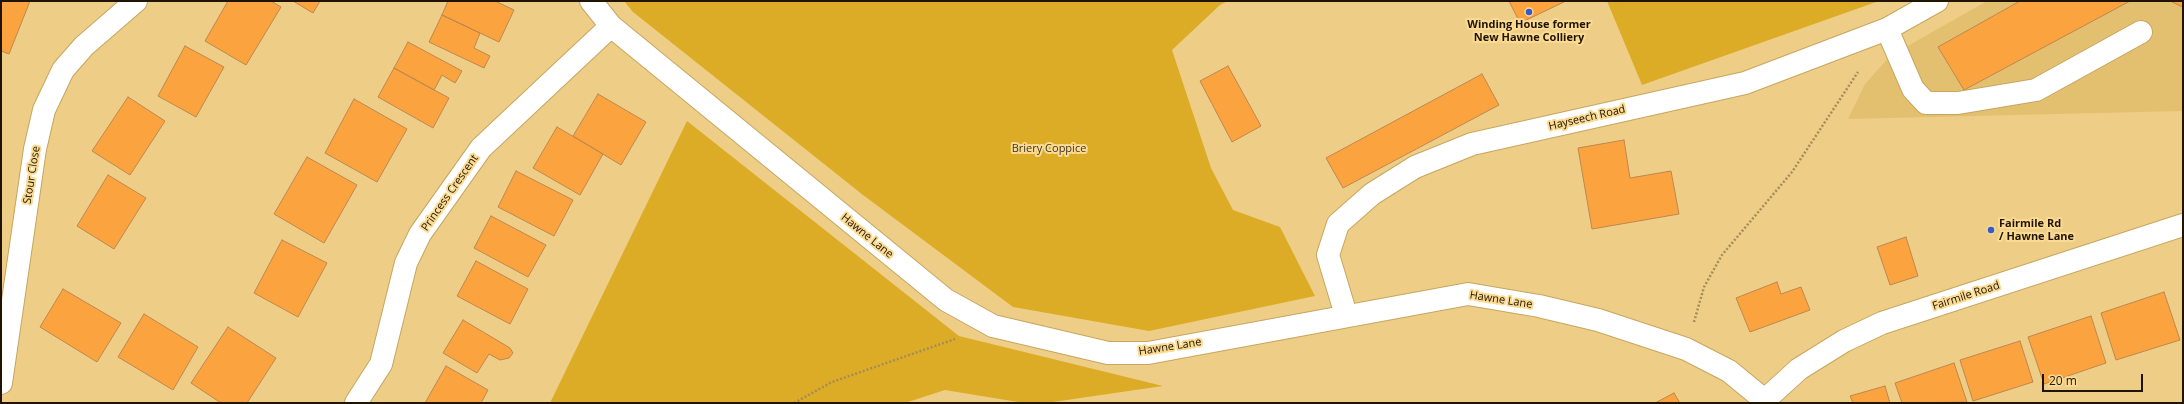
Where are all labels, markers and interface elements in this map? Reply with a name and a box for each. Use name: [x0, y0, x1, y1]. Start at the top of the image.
marker: Winding House former New Hawne Colliery: [1524, 7, 1534, 17]
place label: Winding House former New Hawne Colliery: [1467, 18, 1591, 44]
street label: Hayseech Road: [1547, 103, 1627, 133]
park label: Briery Coppice: [1012, 142, 1086, 156]
street label: Stour Close: [21, 145, 43, 205]
street label: Princess Crescent: [419, 152, 481, 234]
street label: Hawne Lane: [838, 211, 896, 261]
place label: Fairmile Rd / Hawne Lane: [1999, 217, 2074, 243]
marker: Fairmile Rd / Hawne Lane: [1986, 225, 1996, 235]
street label: Fairmile Road: [1931, 279, 2001, 313]
street label: Hawne Lane: [1469, 289, 1533, 311]
street label: Hawne Lane: [1138, 336, 1202, 358]
scale bar: [2044, 366, 2145, 392]
text: 20 m: [2049, 372, 2077, 389]

